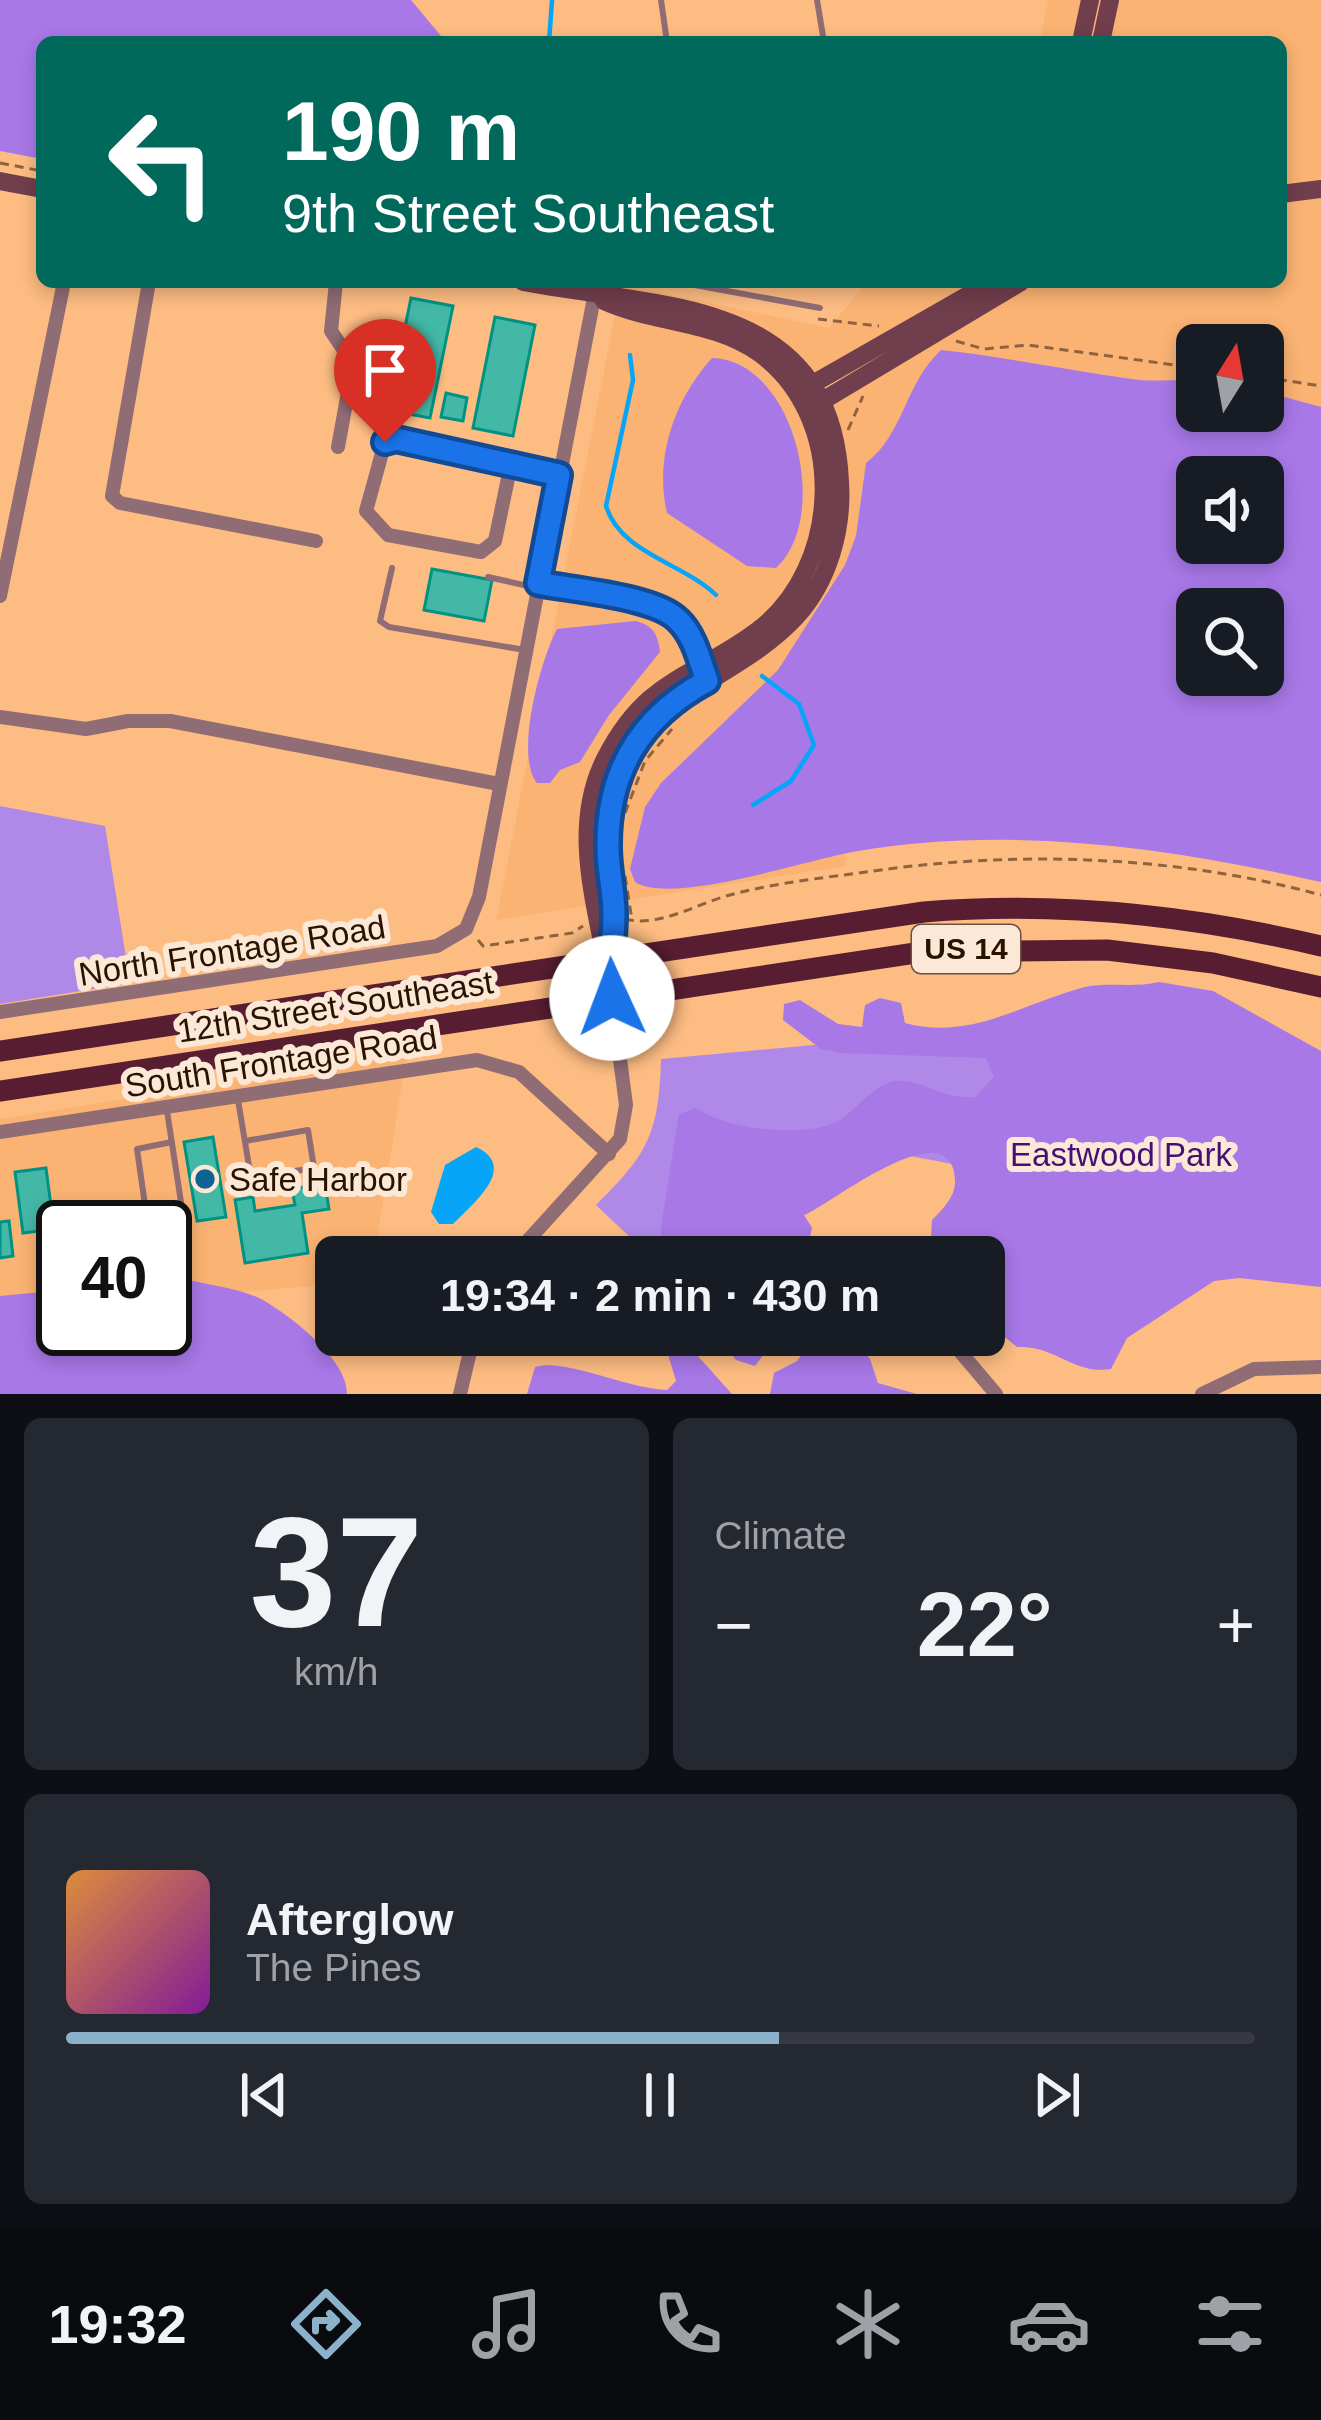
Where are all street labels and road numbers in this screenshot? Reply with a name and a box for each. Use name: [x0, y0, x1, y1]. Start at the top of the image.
street label: North Frontage Road: [76, 908, 388, 993]
road number: US 14: [912, 925, 1020, 973]
street label: 12th Street Southeast: [175, 963, 496, 1050]
street label: South Frontage Road: [122, 1019, 440, 1104]

